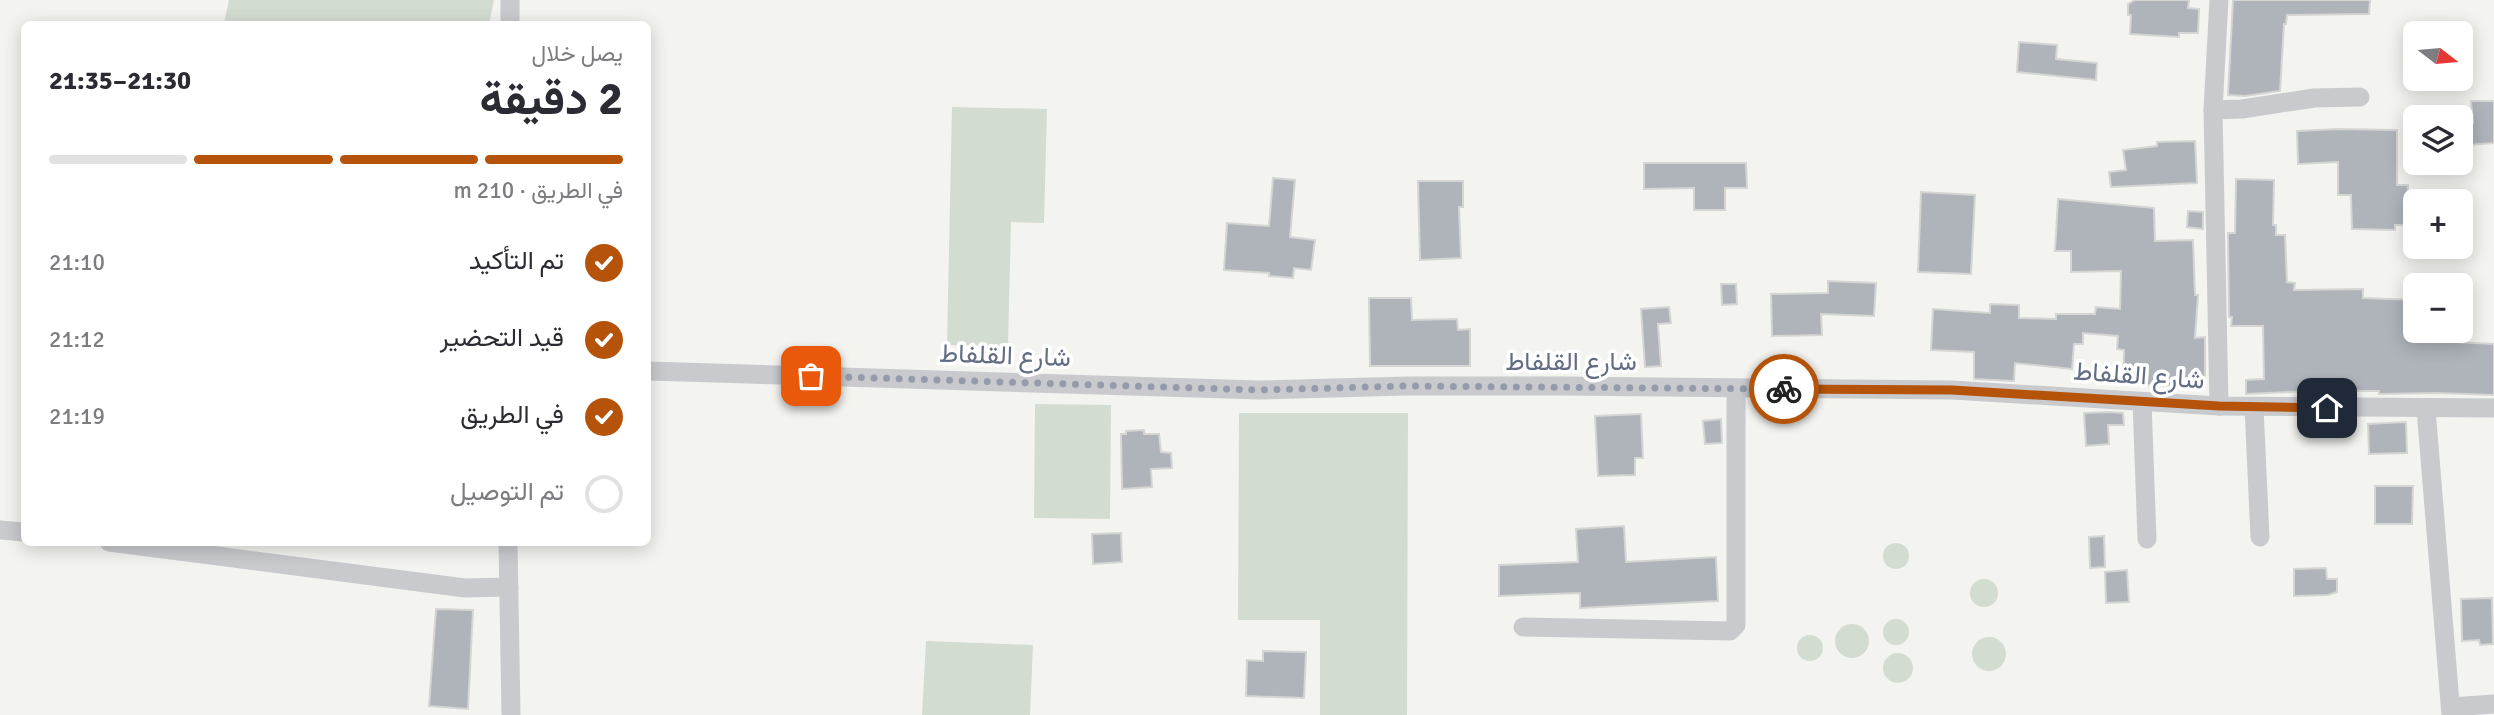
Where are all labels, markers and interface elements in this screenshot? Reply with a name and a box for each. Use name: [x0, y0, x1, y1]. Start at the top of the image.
north arrow: [2403, 21, 2473, 91]
map controls: [2403, 21, 2473, 343]
text: يصل خلال: [532, 39, 623, 68]
text: 21:30–21:35: [49, 65, 191, 97]
text: 2 دقيقة: [480, 71, 623, 127]
button: layers: [2403, 105, 2473, 175]
text: في الطريق · 210 m: [453, 176, 623, 205]
button: +: [2403, 189, 2473, 259]
icon: check: [585, 244, 623, 282]
text: تم التأكيد: [469, 245, 564, 277]
text: 21:10: [49, 248, 105, 277]
button: −: [2403, 273, 2473, 343]
icon: check: [585, 321, 623, 359]
text: قيد التحضير: [440, 322, 564, 354]
text: 21:12: [49, 325, 105, 354]
street label: شارع القلفاط: [939, 338, 1071, 375]
pin: [781, 346, 841, 406]
street label: شارع القلفاط: [1505, 346, 1637, 379]
courier: [1749, 354, 1819, 424]
street label: شارع القلفاط: [2072, 355, 2206, 398]
icon: bag: [792, 357, 830, 395]
icon: bike: [1765, 370, 1803, 408]
pin: [2297, 378, 2357, 438]
icon: home: [2308, 389, 2346, 427]
icon: check: [585, 398, 623, 436]
text: في الطريق: [460, 399, 564, 431]
text: 21:19: [49, 402, 105, 431]
text: تم التوصيل: [450, 476, 564, 508]

